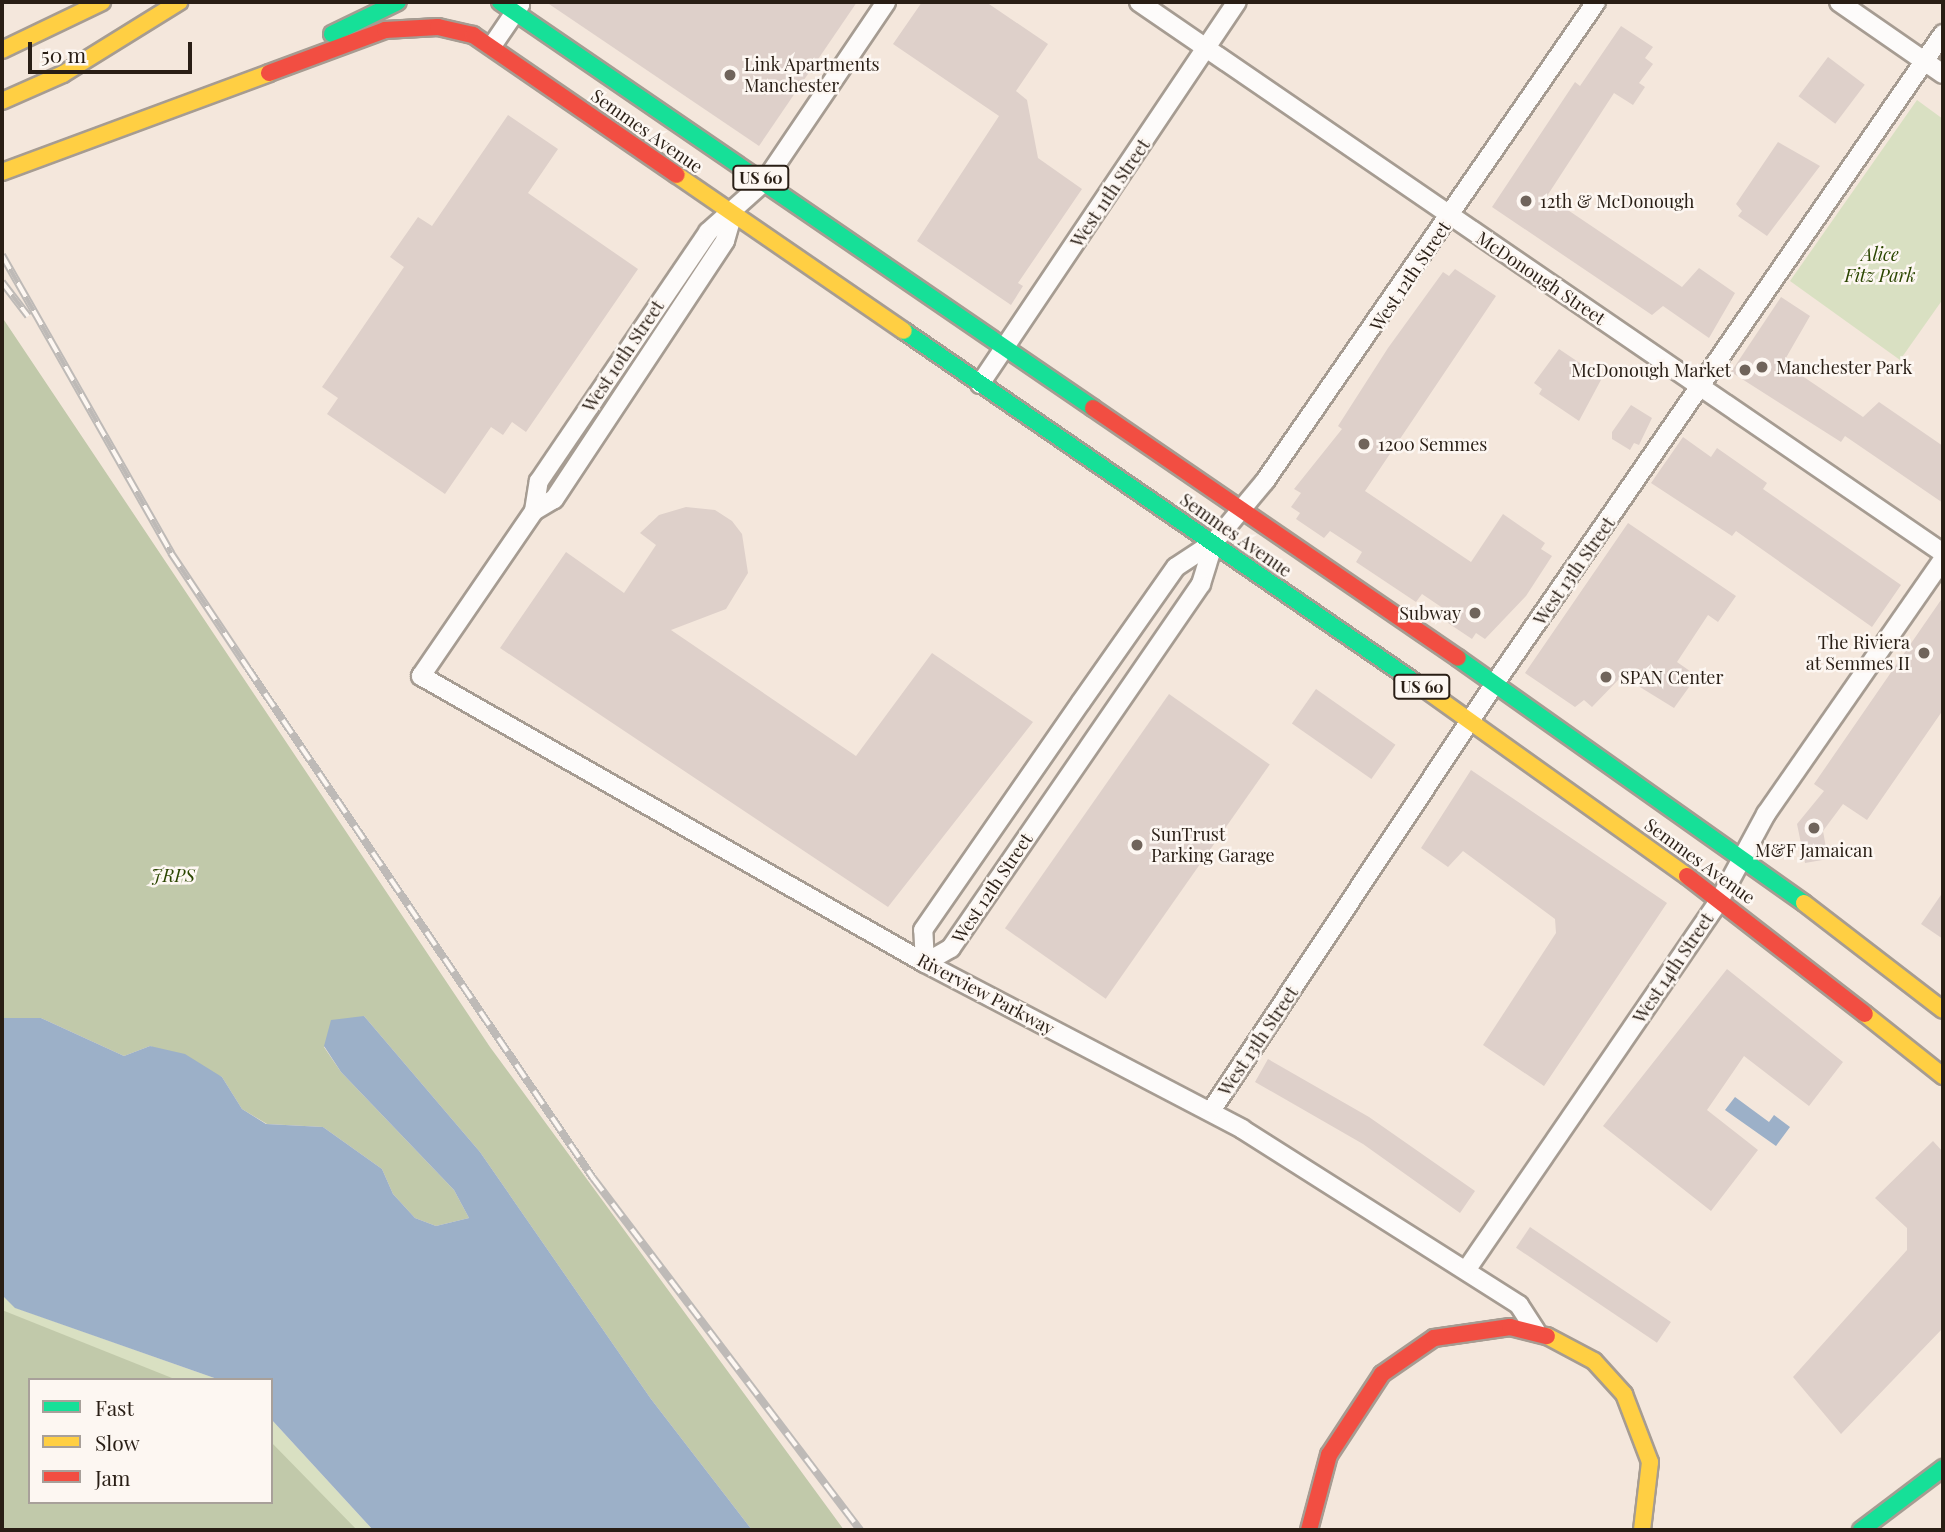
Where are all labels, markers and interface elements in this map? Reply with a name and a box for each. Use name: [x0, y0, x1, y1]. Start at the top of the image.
scale bar: [32, 28, 196, 72]
text: 50 m: [41, 40, 86, 68]
place label: Link Apartments Manchester: [744, 54, 880, 96]
marker: Link Apartments Manchester: [722, 67, 738, 83]
street label: Semmes Avenue: [587, 84, 707, 178]
street label: West 11th Street: [1066, 135, 1154, 251]
road number: US 60: [731, 166, 791, 190]
place label: 12th & McDonough: [1540, 190, 1694, 212]
marker: 12th & McDonough: [1518, 193, 1534, 209]
street label: West 12th Street: [1365, 217, 1455, 335]
street label: McDonough Street: [1472, 227, 1610, 329]
park label: Alice Fitz Park: [1844, 244, 1916, 286]
street label: West 10th Street: [578, 296, 668, 416]
place label: Manchester Park: [1776, 356, 1913, 378]
place label: McDonough Market: [1571, 359, 1731, 381]
marker: Manchester Park: [1754, 359, 1770, 375]
marker: McDonough Market: [1737, 362, 1753, 378]
place label: 1200 Semmes: [1378, 433, 1487, 455]
marker: 1200 Semmes: [1356, 436, 1372, 452]
street label: Semmes Avenue: [1176, 488, 1296, 582]
street label: West 13th Street: [1529, 513, 1619, 629]
place label: Subway: [1399, 602, 1461, 624]
marker: Subway: [1467, 605, 1483, 621]
place label: The Riviera at Semmes II: [1806, 632, 1910, 674]
marker: The Riviera at Semmes II: [1916, 645, 1932, 661]
place label: SPAN Center: [1620, 666, 1723, 688]
marker: SPAN Center: [1598, 669, 1614, 685]
road number: US 60: [1392, 674, 1452, 700]
street label: Semmes Avenue: [1640, 814, 1760, 908]
marker: M&F Jamaican: [1806, 820, 1822, 836]
place label: SunTrust Parking Garage: [1151, 824, 1275, 866]
street label: West 12th Street: [947, 829, 1037, 947]
marker: SunTrust Parking Garage: [1129, 837, 1145, 853]
place label: M&F Jamaican: [1755, 839, 1873, 861]
park label: JRPS: [151, 864, 195, 886]
street label: West 14th Street: [1628, 909, 1718, 1027]
street label: Riverview Parkway: [913, 949, 1059, 1039]
street label: West 13th Street: [1213, 982, 1303, 1100]
legend: [28, 1378, 273, 1504]
text: Fast: [95, 1393, 134, 1421]
text: Slow: [95, 1428, 140, 1456]
text: Jam: [95, 1463, 131, 1491]

